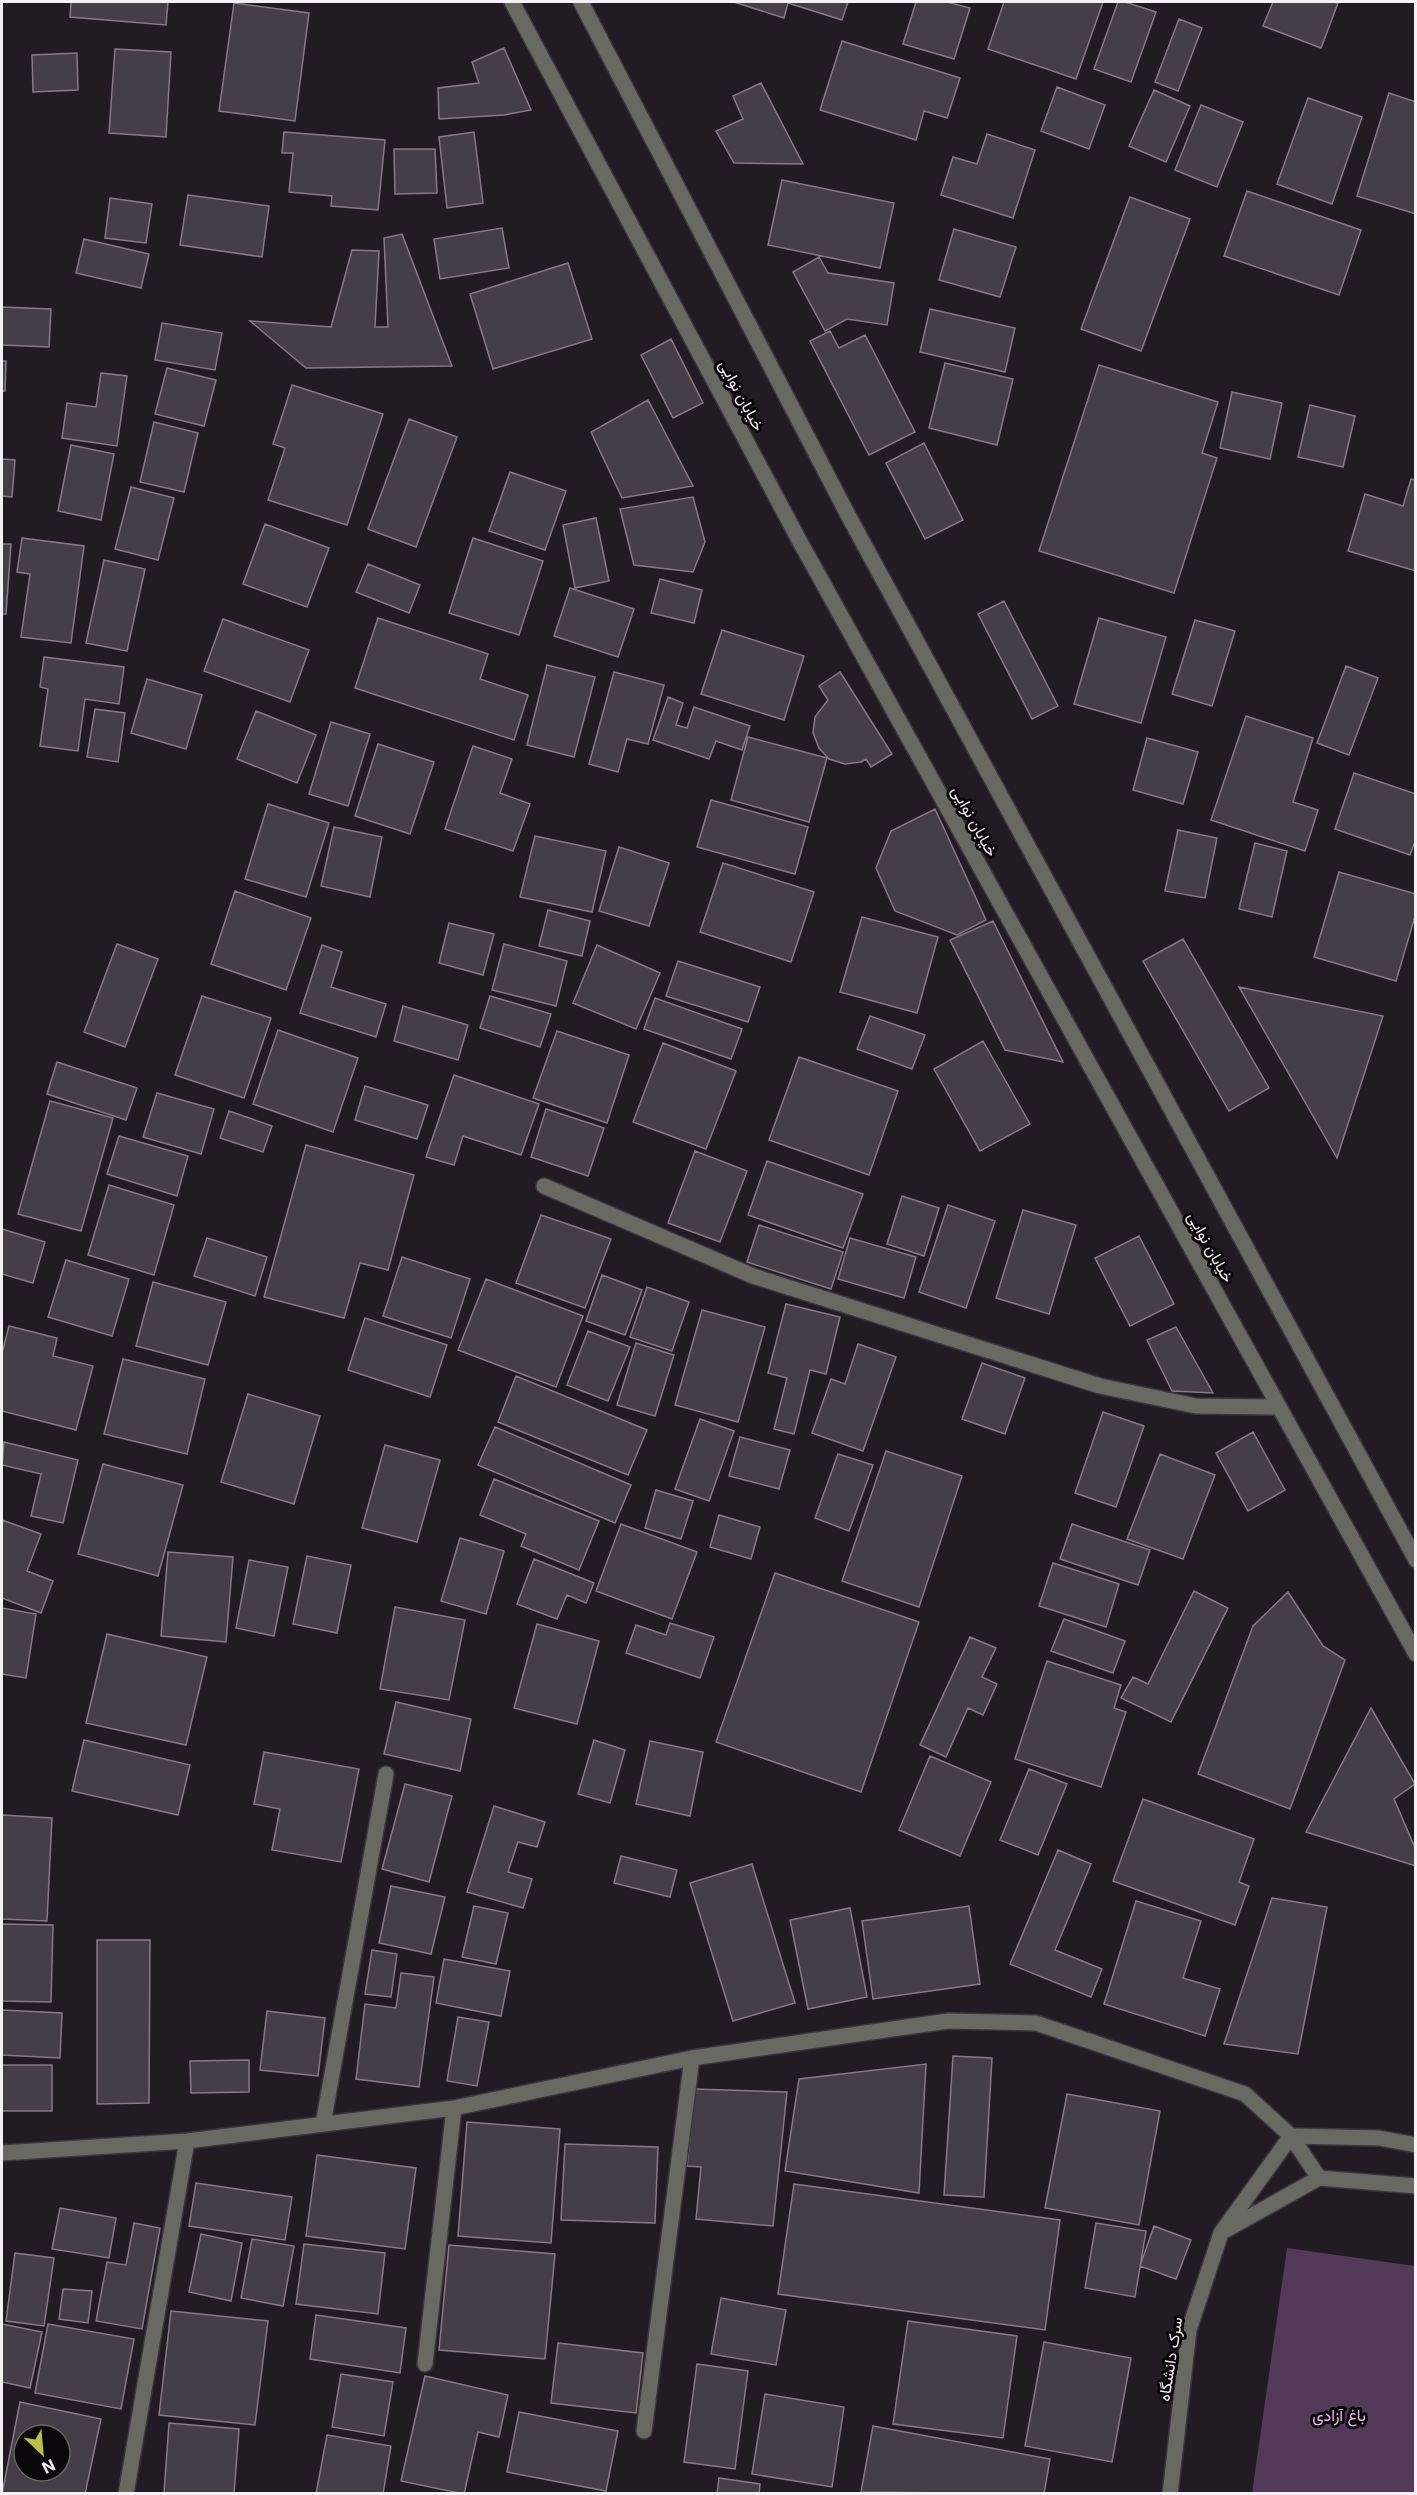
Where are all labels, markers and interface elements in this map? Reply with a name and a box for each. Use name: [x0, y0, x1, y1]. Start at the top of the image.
street label: خیابان نوایی: [714, 356, 769, 435]
street label: خیابان نوایی: [946, 782, 1003, 861]
street label: خیابان نوایی: [1182, 1208, 1239, 1287]
street label: سرک دانشگاه: [1153, 2315, 1188, 2403]
park label: باغ آزادی: [1312, 2405, 1366, 2427]
north arrow: [12, 2423, 72, 2483]
text: N: [39, 2455, 58, 2478]

